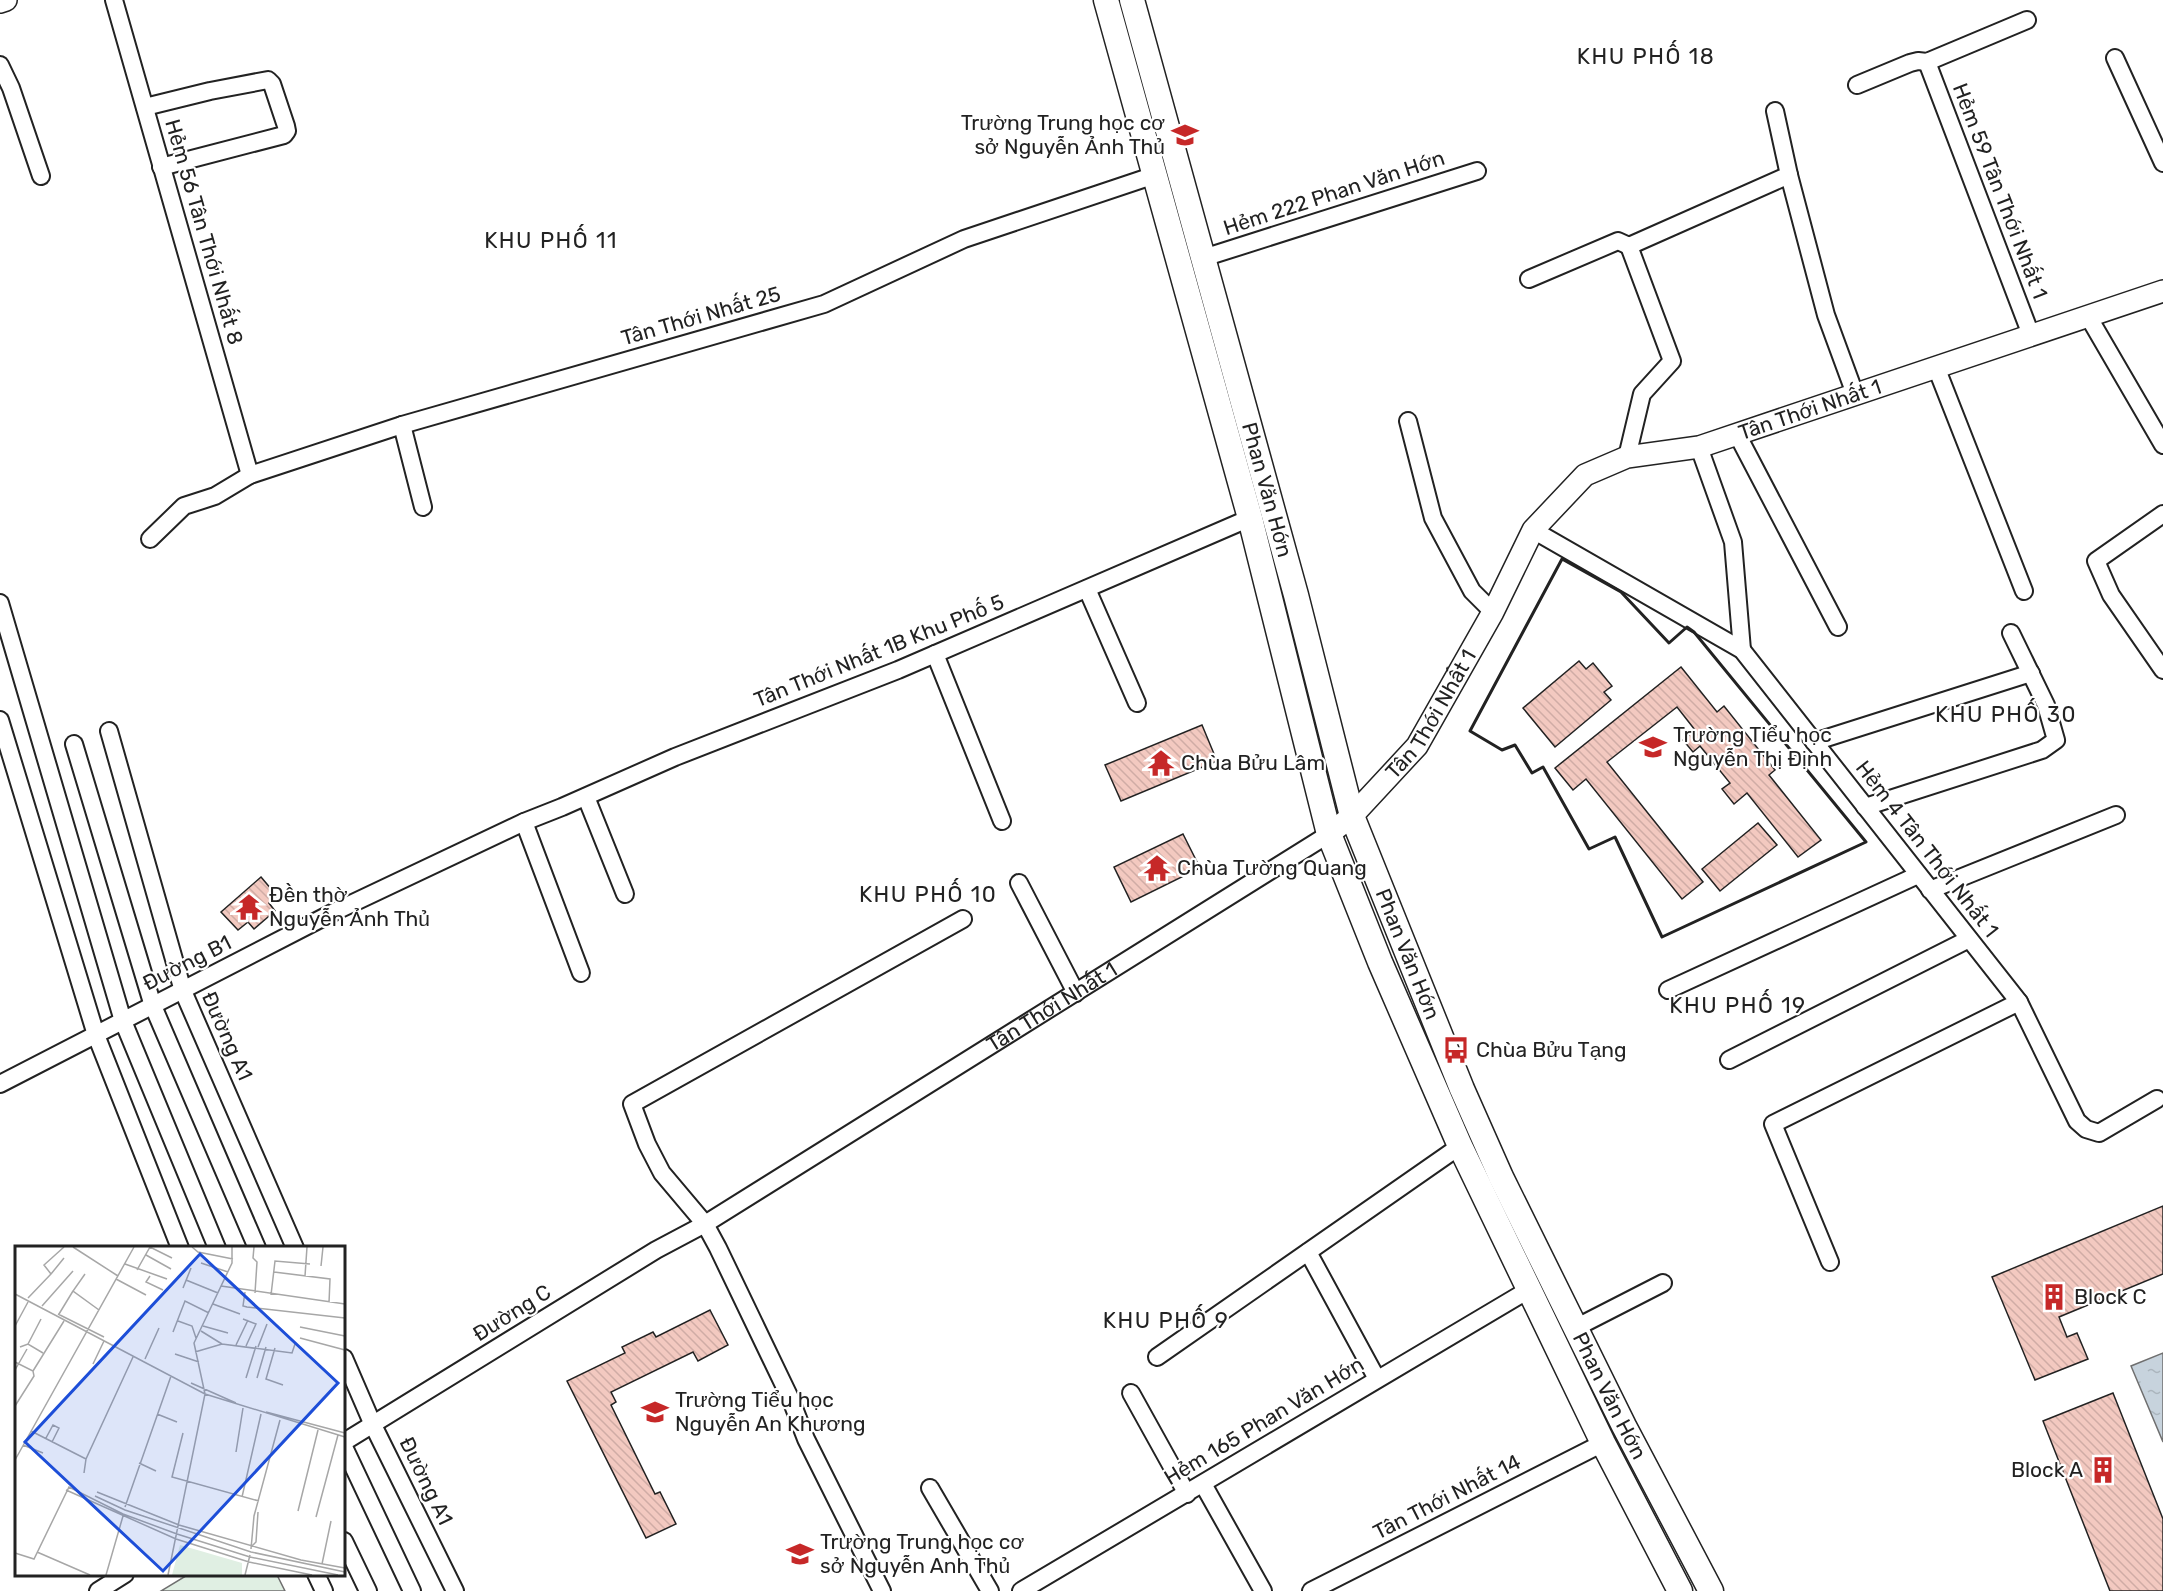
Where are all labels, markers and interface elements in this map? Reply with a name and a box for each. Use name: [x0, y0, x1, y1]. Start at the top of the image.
district label: KHU PHỐ 18: [1577, 40, 1715, 70]
street label: Hẻm 59 Tân Thới Nhất 1: [1948, 79, 2053, 302]
place label: Trường Trung học cơ sở Nguyễn Ảnh Thủ: [961, 110, 1165, 159]
street label: Hẻm 56 Tân Thới Nhất 8: [160, 116, 249, 348]
school or university icon: Trường Trung học cơ sở Nguyễn Ảnh Thủ: [1170, 120, 1200, 150]
street label: Hẻm 222 Phan Văn Hớn: [1220, 145, 1448, 240]
district label: KHU PHỐ 11: [484, 224, 618, 254]
street label: Tân Thới Nhất 25: [618, 281, 783, 350]
street label: Tân Thới Nhất 1: [1735, 374, 1884, 445]
street label: Phan Văn Hớn: [1237, 419, 1298, 560]
street label: Tân Thới Nhất 1B Khu Phố 5: [750, 589, 1007, 712]
street label: Tân Thới Nhất 1: [1380, 645, 1481, 784]
district label: KHU PHỐ 30: [1935, 698, 2077, 728]
place label: Trường Tiểu học Nguyễn Thị Định: [1673, 722, 1832, 771]
school or university icon: Trường Tiểu học Nguyễn Thị Định: [1638, 732, 1668, 762]
temple icon: Chùa Bửu Lâm: [1146, 748, 1176, 778]
place label: Chùa Bửu Lâm: [1181, 750, 1325, 775]
street label: Hẻm 4 Tân Thới Nhất 1: [1851, 755, 2004, 942]
temple icon: Chùa Tường Quang: [1142, 853, 1172, 883]
place label: Chùa Tường Quang: [1177, 855, 1367, 880]
district label: KHU PHỐ 10: [859, 878, 997, 908]
place label: Đền thờ Nguyễn Ảnh Thủ: [269, 882, 430, 931]
street label: Phan Văn Hớn: [1371, 885, 1446, 1023]
temple icon: Đền thờ Nguyễn Ảnh Thủ: [234, 892, 264, 922]
street label: Đường B1: [138, 930, 235, 995]
street label: Tân Thới Nhất 1: [982, 957, 1122, 1057]
street label: Đường A1: [197, 988, 258, 1084]
district label: KHU PHỐ 19: [1669, 989, 1807, 1019]
bus stop icon: Chùa Bửu Tạng: [1441, 1035, 1471, 1065]
place label: Chùa Bửu Tạng: [1476, 1037, 1627, 1062]
inset map: [15, 1246, 345, 1576]
street label: Đường C: [468, 1279, 555, 1346]
building icon: Block C: [2039, 1282, 2069, 1312]
place label: Block C: [2074, 1284, 2147, 1309]
district label: KHU PHỐ 9: [1103, 1304, 1229, 1334]
street label: Phan Văn Hớn: [1568, 1328, 1652, 1463]
street label: Hẻm 165 Phan Văn Hớn: [1159, 1351, 1368, 1490]
place label: Trường Tiểu học Nguyễn An Khương: [675, 1387, 866, 1436]
school or university icon: Trường Tiểu học Nguyễn An Khương: [640, 1397, 670, 1427]
street label: Đường A1: [395, 1433, 458, 1529]
street label: Tân Thới Nhất 14: [1369, 1449, 1525, 1544]
building icon: Block A: [2088, 1455, 2118, 1485]
place label: Block A: [2011, 1457, 2083, 1482]
place label: Trường Trung học cơ sở Nguyễn Anh Thủ: [820, 1529, 1024, 1578]
school or university icon: Trường Trung học cơ sở Nguyễn Anh Thủ: [785, 1539, 815, 1569]

